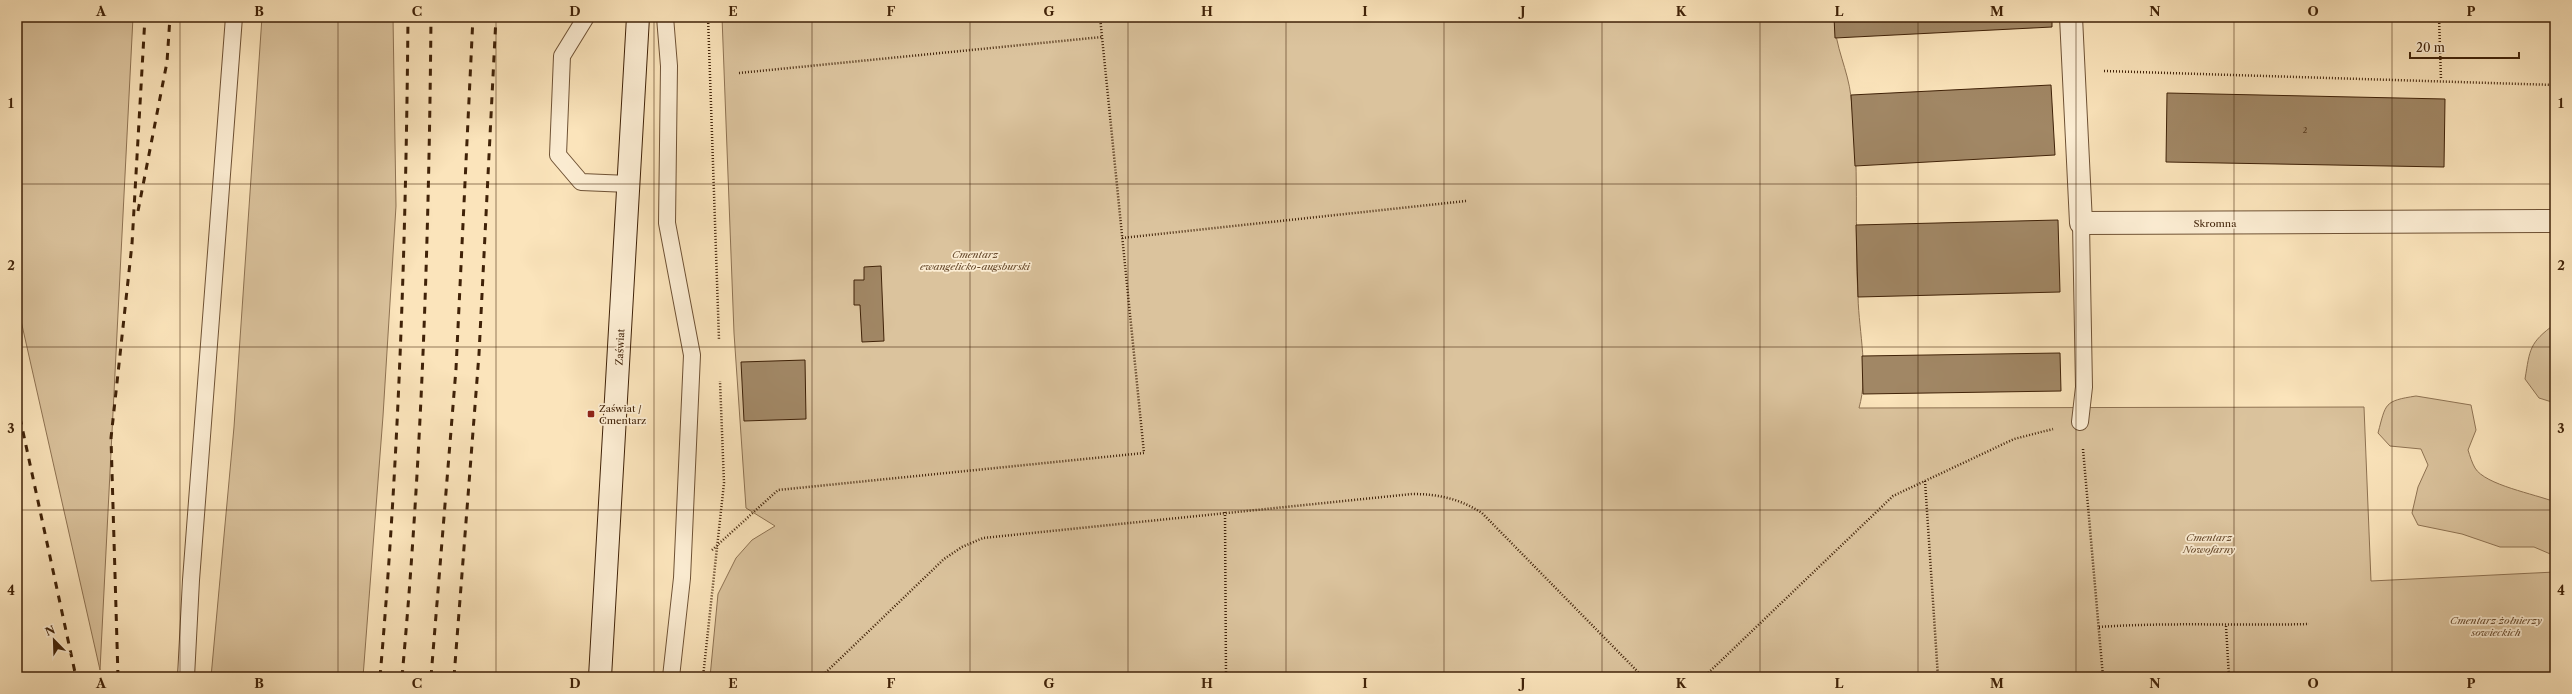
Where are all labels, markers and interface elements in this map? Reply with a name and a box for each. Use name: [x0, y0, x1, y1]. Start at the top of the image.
text: A: [95, 3, 107, 19]
text: B: [254, 3, 264, 19]
text: C: [412, 3, 422, 19]
text: D: [569, 3, 581, 19]
text: E: [728, 3, 738, 19]
text: F: [887, 3, 896, 19]
text: G: [1043, 3, 1055, 19]
text: H: [1201, 3, 1213, 19]
text: I: [1362, 3, 1368, 19]
text: J: [1518, 3, 1526, 19]
text: K: [1676, 3, 1687, 19]
text: L: [1835, 3, 1844, 19]
text: M: [1990, 3, 2004, 19]
text: N: [2149, 3, 2161, 19]
text: O: [2307, 3, 2319, 19]
text: P: [2467, 3, 2476, 19]
scale bar: [2410, 34, 2519, 60]
text: 20 m: [2416, 40, 2445, 55]
text: 1: [8, 95, 14, 111]
text: 1: [2558, 95, 2564, 111]
house number: 2: [2303, 125, 2308, 135]
street label: Skromna: [2194, 217, 2237, 230]
park label: Cmentarz ewangelicko-augsburski: [920, 248, 1031, 273]
text: 2: [7, 257, 15, 273]
text: 2: [2557, 257, 2565, 273]
street label: Zaświat: [613, 328, 627, 366]
place label: Zaświat / Cmentarz: [599, 402, 646, 427]
marker: Zaświat / Cmentarz: [586, 409, 596, 419]
text: 3: [7, 420, 15, 436]
text: 3: [2557, 420, 2565, 436]
park label: Cmentarz Nowofarny: [2182, 531, 2235, 556]
text: 4: [7, 582, 15, 598]
text: 4: [2557, 582, 2565, 598]
park label: Cmentarz żołnierzy sowieckich: [2450, 614, 2542, 639]
north arrow: [34, 620, 74, 660]
text: N: [43, 622, 58, 639]
text: A: [95, 675, 107, 691]
text: B: [254, 675, 264, 691]
text: C: [412, 675, 422, 691]
text: D: [569, 675, 581, 691]
text: E: [728, 675, 738, 691]
text: F: [887, 675, 896, 691]
text: G: [1043, 675, 1055, 691]
text: H: [1201, 675, 1213, 691]
text: I: [1362, 675, 1368, 691]
text: J: [1518, 675, 1526, 691]
text: K: [1676, 675, 1687, 691]
text: L: [1835, 675, 1844, 691]
text: M: [1990, 675, 2004, 691]
text: N: [2149, 675, 2161, 691]
text: O: [2307, 675, 2319, 691]
text: P: [2467, 675, 2476, 691]

